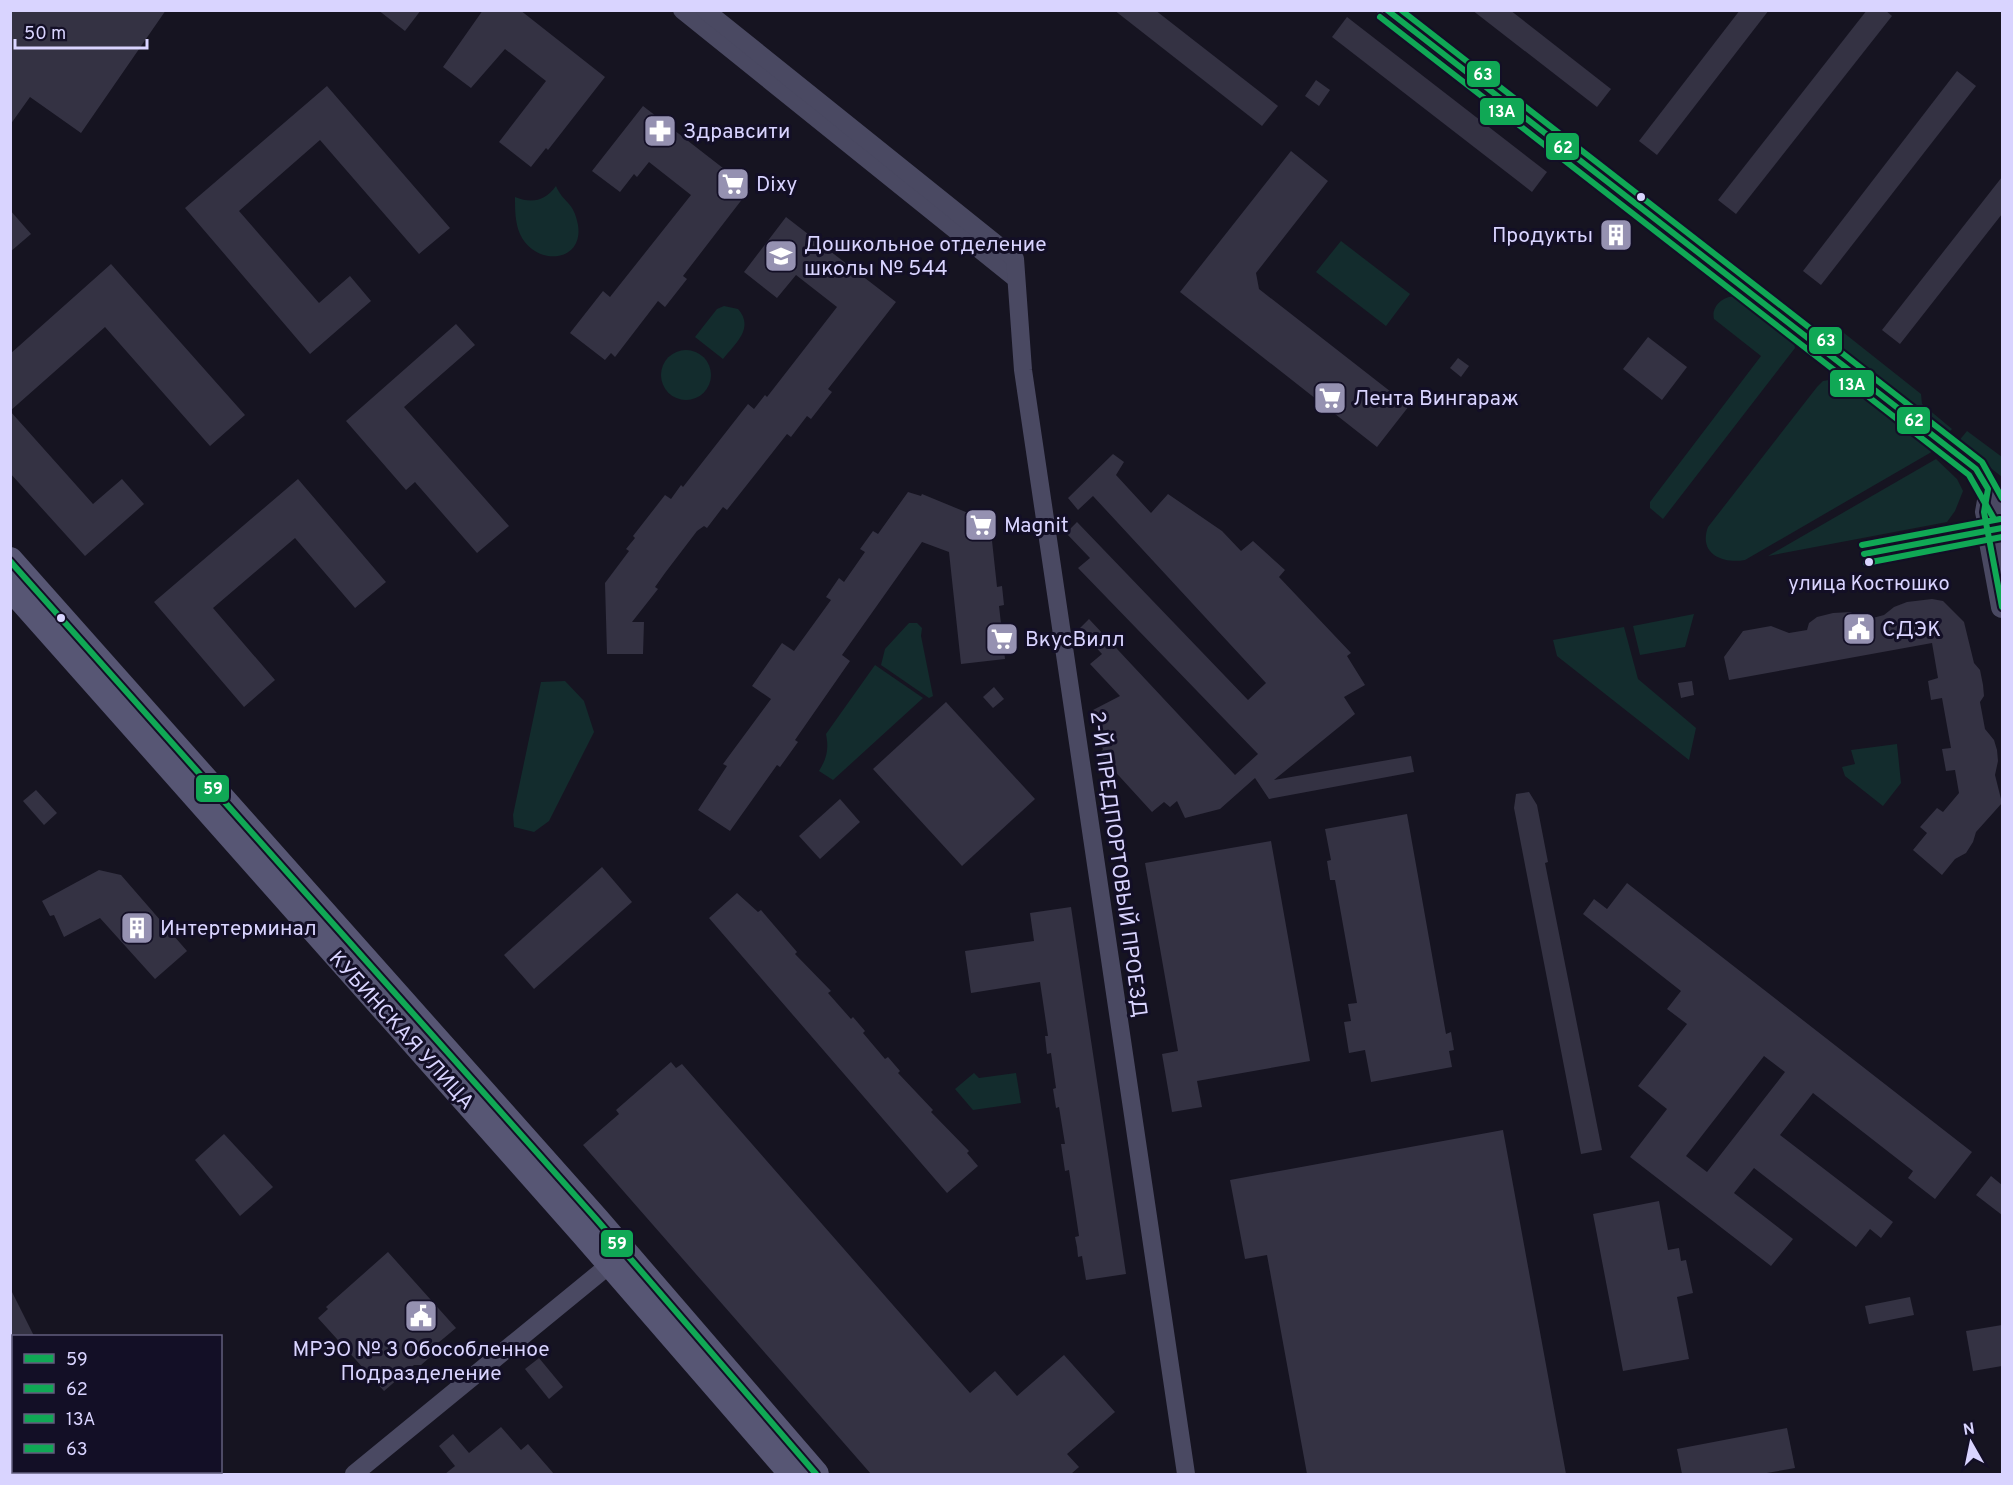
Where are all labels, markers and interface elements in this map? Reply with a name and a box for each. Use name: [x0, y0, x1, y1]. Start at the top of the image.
scale bar: [15, 12, 147, 50]
text: 50 m: [24, 23, 66, 46]
line badge: 63: [1466, 60, 1501, 88]
text: 63: [1473, 66, 1493, 86]
line badge: 13А: [1479, 97, 1525, 126]
text: 13А: [1488, 103, 1516, 123]
pharmacy icon: Здравсити: [642, 113, 678, 149]
place label: Здравсити: [683, 119, 790, 146]
line badge: 62: [1545, 132, 1580, 161]
text: 62: [1553, 139, 1573, 159]
supermarket icon: Dixy: [715, 166, 751, 202]
place label: Dixy: [756, 172, 797, 199]
unlabelled marker: [1635, 191, 1647, 203]
building icon: Продукты: [1598, 217, 1634, 253]
place label: Продукты: [1492, 223, 1593, 250]
place label: Дошкольное отделение школы № 544: [804, 232, 1046, 283]
school or university icon: Дошкольное отделение школы № 544: [763, 238, 799, 274]
line badge: 63: [1808, 326, 1843, 355]
text: 63: [1816, 332, 1836, 352]
line badge: 13А: [1829, 369, 1875, 398]
text: 13А: [1838, 376, 1866, 396]
supermarket icon: Лента Вингараж: [1312, 380, 1348, 416]
place label: Лента Вингараж: [1353, 386, 1519, 413]
line badge: 62: [1896, 406, 1931, 435]
text: 62: [1904, 412, 1924, 432]
supermarket icon: Magnit: [963, 507, 999, 543]
place label: Magnit: [1004, 513, 1069, 540]
marker: улица Костюшко: [1863, 556, 1875, 568]
place label: улица Костюшко: [1788, 572, 1950, 598]
public building icon: СДЭК: [1841, 611, 1877, 647]
unlabelled marker: [55, 612, 67, 624]
place label: СДЭК: [1882, 617, 1941, 644]
supermarket icon: ВкусВилл: [984, 621, 1020, 657]
place label: ВкусВилл: [1025, 627, 1125, 654]
street label: 2-Й ПРЕДПОРТОВЫЙ ПРОЕЗД: [1083, 709, 1153, 1019]
line badge: 59: [195, 774, 230, 803]
text: 59: [203, 780, 223, 800]
building icon: Интертерминал: [119, 910, 155, 946]
place label: Интертерминал: [160, 916, 317, 943]
street label: КУБИНСКАЯ УЛИЦА: [322, 946, 480, 1116]
line badge: 59: [600, 1229, 634, 1258]
text: 59: [607, 1235, 627, 1255]
public building icon: МРЭО № 3 Обособленное Подразделение: [403, 1298, 439, 1334]
legend: [12, 1335, 222, 1473]
place label: МРЭО № 3 Обособленное Подразделение: [293, 1337, 549, 1388]
text: 59: [66, 1349, 88, 1372]
text: 62: [66, 1379, 88, 1402]
text: 13А: [66, 1409, 96, 1432]
north arrow: [1941, 1413, 2001, 1473]
text: N: [1962, 1419, 1976, 1441]
text: 63: [66, 1439, 88, 1462]

